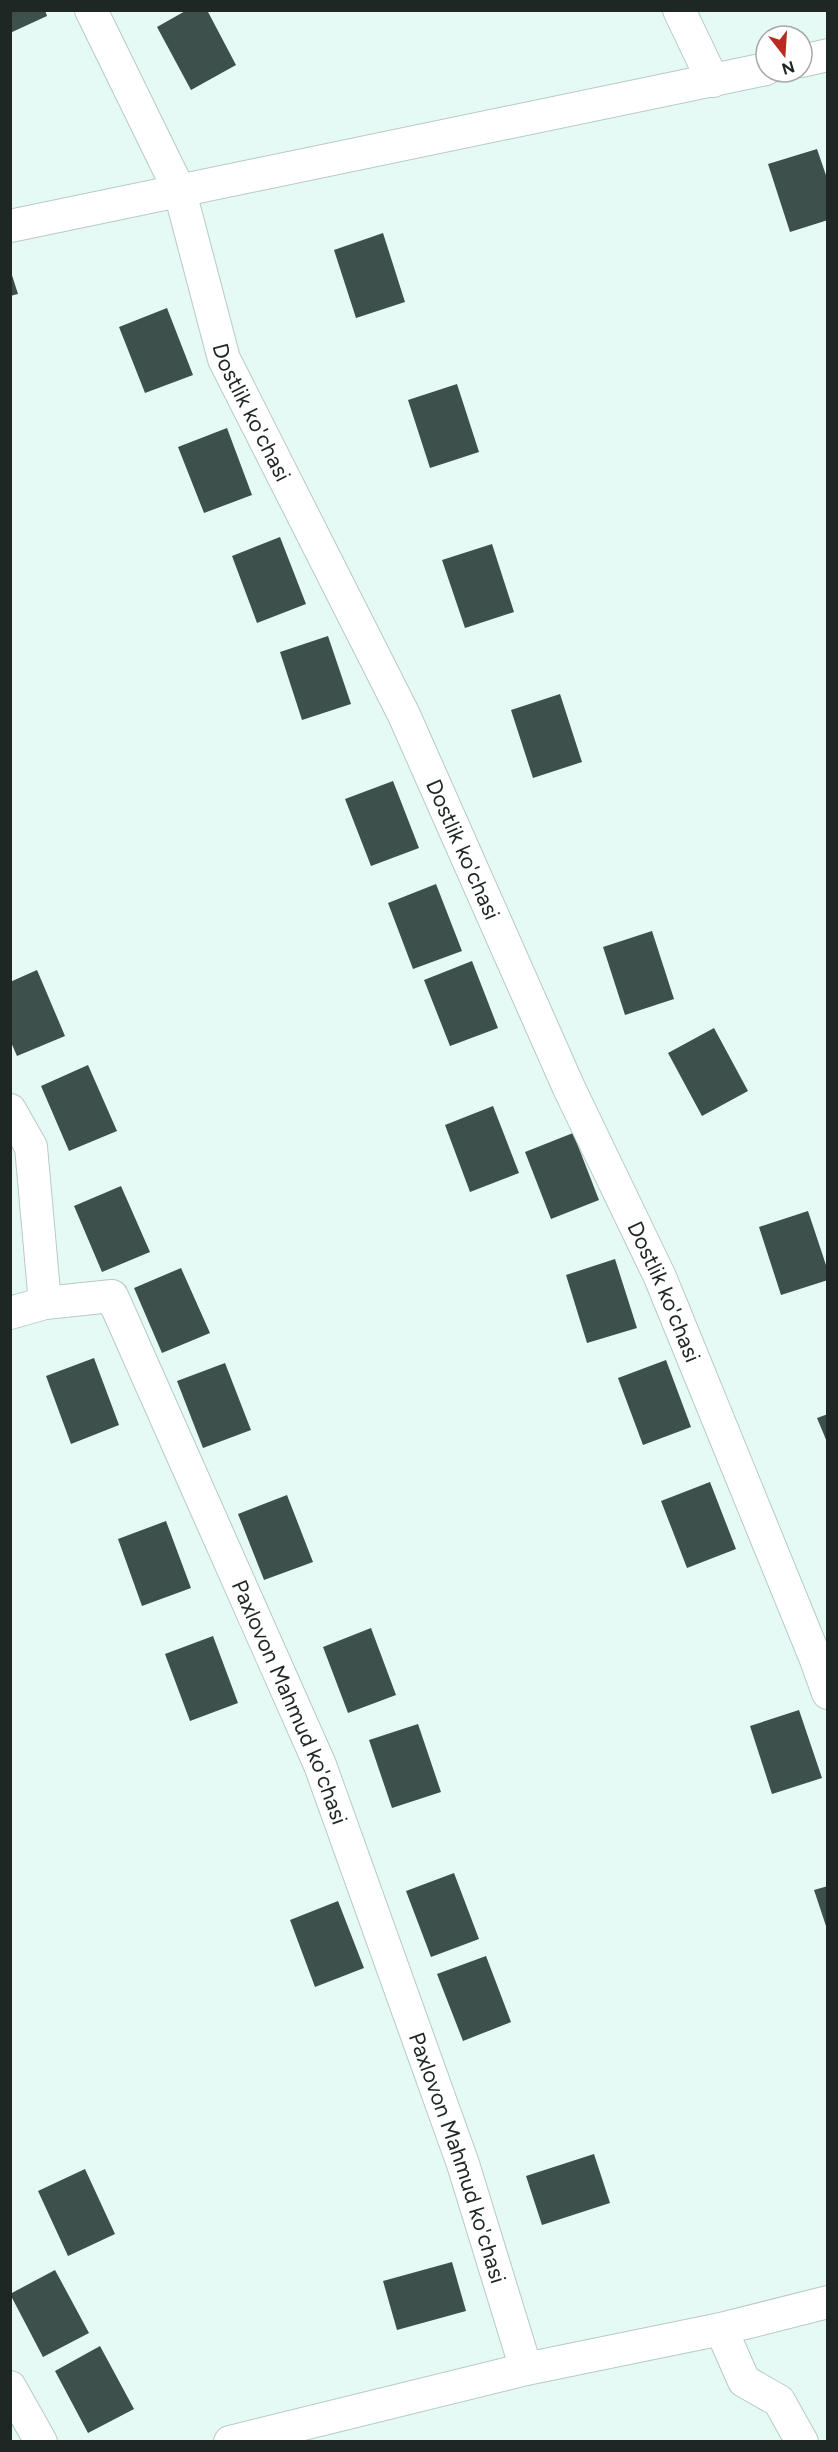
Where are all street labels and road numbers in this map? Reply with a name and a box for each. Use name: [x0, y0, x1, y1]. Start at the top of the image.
street label: Dostlik ko'chasi: [206, 340, 297, 486]
street label: Dostlik ko'chasi: [420, 775, 506, 924]
street label: Dostlik ko'chasi: [621, 1217, 706, 1366]
street label: Paxlovon Mahmud ko'chasi: [226, 1576, 353, 1828]
street label: Paxlovon Mahmud ko'chasi: [403, 2029, 512, 2287]

